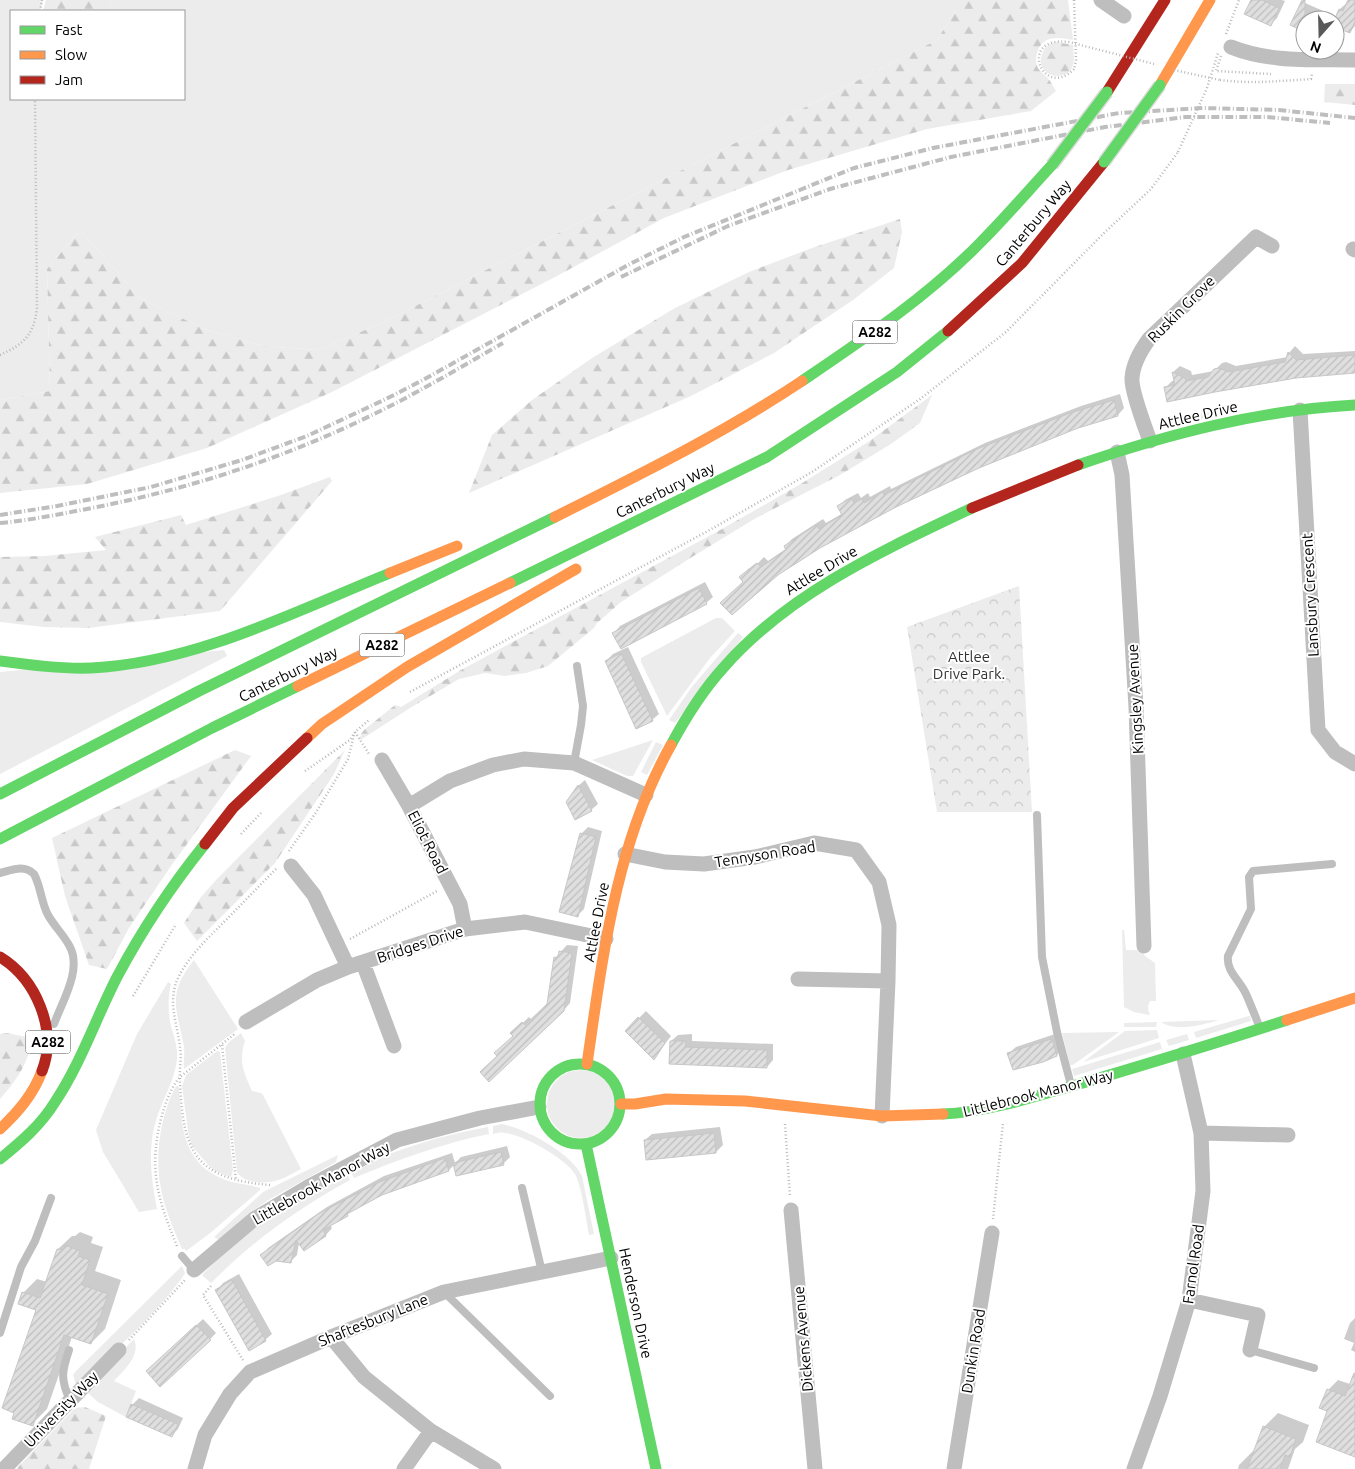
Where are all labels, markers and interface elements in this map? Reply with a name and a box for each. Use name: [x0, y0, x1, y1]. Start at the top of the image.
legend: [10, 10, 185, 100]
north arrow: [1295, 10, 1345, 60]
text: Fast: [55, 21, 83, 38]
text: N: [1308, 38, 1323, 57]
text: Slow: [55, 46, 88, 63]
text: Jam: [55, 71, 83, 88]
street label: Canterbury Way: [992, 176, 1074, 270]
street label: Ruskin Grove: [1144, 272, 1218, 346]
road number: A282: [852, 321, 898, 344]
street label: Attlee Drive: [1157, 398, 1239, 432]
street label: Canterbury Way: [613, 459, 717, 521]
street label: Lansbury Crescent: [1298, 533, 1322, 657]
street label: Attlee Drive: [782, 542, 860, 598]
road number: A282: [360, 634, 404, 656]
street label: Canterbury Way: [236, 643, 340, 705]
street label: Kingsley Avenue: [1124, 644, 1146, 754]
park label: Attlee Drive Park.: [933, 648, 1005, 682]
street label: Eliot Road: [405, 808, 451, 876]
street label: Tennyson Road: [713, 838, 817, 870]
street label: Attlee Drive: [580, 881, 612, 963]
street label: Bridges Drive: [375, 922, 465, 966]
road number: A282: [26, 1030, 70, 1054]
street label: Littlebrook Manor Way: [961, 1066, 1115, 1120]
street label: Littlebrook Manor Way: [250, 1138, 392, 1228]
street label: Farnol Road: [1179, 1223, 1207, 1305]
street label: Henderson Drive: [616, 1246, 656, 1360]
street label: Dickens Avenue: [790, 1286, 816, 1392]
street label: Shaftesbury Lane: [316, 1290, 430, 1350]
street label: Dunkin Road: [958, 1307, 988, 1395]
street label: University Way: [21, 1368, 101, 1450]

